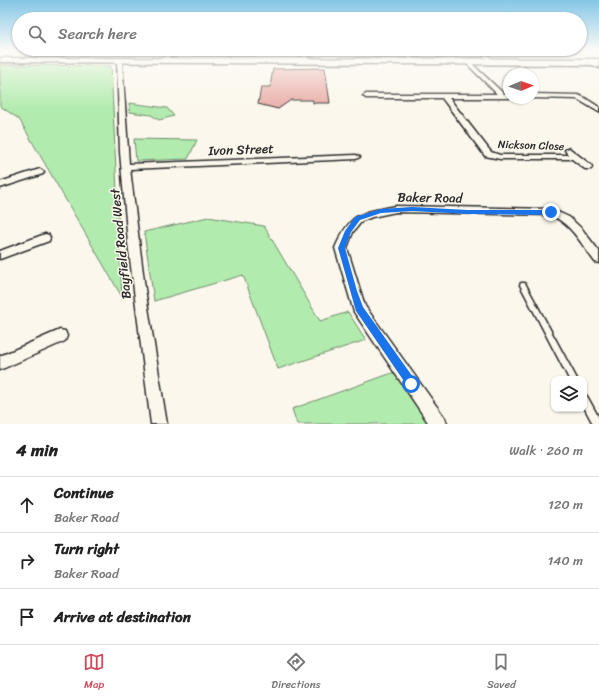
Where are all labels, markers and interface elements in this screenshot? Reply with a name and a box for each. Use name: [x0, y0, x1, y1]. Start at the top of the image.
search box: [12, 12, 587, 56]
text: Search here: [58, 21, 137, 47]
icon: search: [26, 23, 48, 45]
north arrow: [503, 68, 539, 104]
street label: Nickson Close: [497, 135, 565, 156]
street label: Ivon Street: [207, 137, 274, 162]
street label: Baker Road: [397, 185, 464, 210]
street label: Bayfield Road West: [103, 187, 138, 300]
route end: [542, 203, 560, 221]
route start: [402, 375, 420, 393]
map controls: [551, 376, 587, 412]
button: layers: [551, 376, 587, 412]
text: 4 min: [16, 435, 58, 465]
text: Walk · 260 m: [509, 439, 583, 462]
text: Continue: [54, 480, 114, 506]
text: 120 m: [548, 493, 583, 516]
icon: ahead: [16, 494, 38, 516]
text: Baker Road: [54, 506, 119, 529]
text: Turn right: [54, 536, 119, 562]
text: 140 m: [548, 549, 583, 572]
icon: right: [16, 550, 38, 572]
text: Baker Road: [54, 562, 119, 585]
text: Arrive at destination: [54, 604, 191, 630]
icon: arrive: [16, 606, 38, 628]
tab: Map: [83, 651, 105, 694]
tab: Directions: [271, 651, 321, 694]
tab: Saved: [487, 651, 516, 694]

